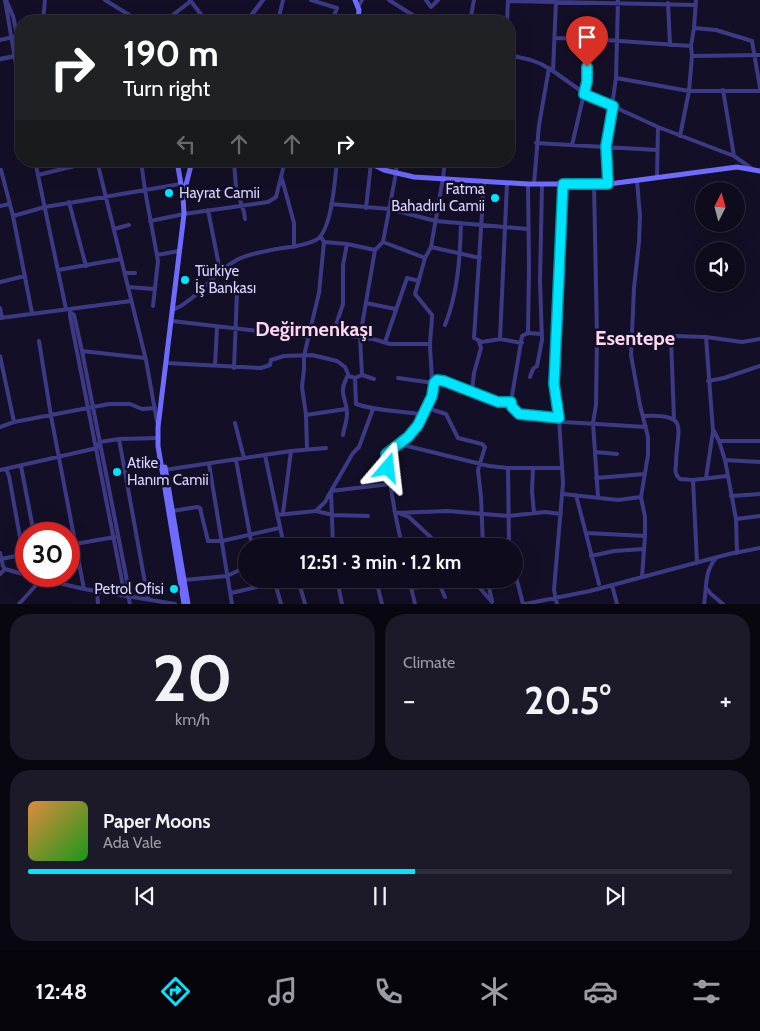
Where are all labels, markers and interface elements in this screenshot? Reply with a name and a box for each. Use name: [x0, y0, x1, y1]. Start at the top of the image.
pin: [566, 16, 608, 67]
icon: arrive: [573, 23, 601, 51]
text: 190 m: [123, 32, 219, 75]
icon: right: [40, 35, 105, 100]
text: Turn right: [123, 75, 210, 102]
icon: left: [172, 130, 200, 158]
icon: ahead: [225, 130, 253, 158]
icon: ahead: [278, 130, 306, 158]
icon: right: [331, 130, 359, 158]
place label: Fatma Bahadırlı Camii: [391, 180, 486, 215]
north arrow: [695, 182, 745, 232]
map controls: [695, 182, 745, 292]
place label: Hayrat Camii: [179, 184, 260, 202]
marker: Hayrat Camii: [163, 187, 175, 199]
marker: Fatma Bahadırlı Camii: [489, 192, 501, 204]
button: sound: [695, 242, 745, 292]
place label: Türkiye İş Bankası: [195, 262, 256, 297]
marker: Türkiye İş Bankası: [179, 274, 191, 286]
district label: Değirmenkaşı: [255, 317, 373, 341]
district label: Esentepe: [595, 326, 675, 350]
position arrow: [361, 441, 413, 493]
place label: Atike Hanım Camii: [127, 454, 209, 489]
marker: Atike Hanım Camii: [111, 466, 123, 478]
speed limit sign: 30: [15, 522, 80, 587]
text: 12:51 · 3 min · 1.2 km: [300, 551, 461, 574]
place label: Petrol Ofisi: [94, 580, 164, 598]
marker: Petrol Ofisi: [168, 583, 180, 595]
text: 20: [152, 638, 233, 717]
text: Climate: [403, 653, 455, 672]
text: 20.5°: [524, 677, 611, 724]
text: −: [403, 683, 415, 717]
text: +: [720, 683, 732, 717]
text: km/h: [175, 710, 210, 729]
text: Paper Moons: [103, 810, 211, 833]
text: Ada Vale: [103, 833, 162, 852]
icon: previous: [131, 882, 159, 910]
icon: pause: [366, 882, 394, 910]
icon: next: [601, 882, 629, 910]
icon: directions: [158, 974, 193, 1009]
icon: music: [265, 974, 300, 1009]
icon: phone: [371, 974, 406, 1009]
icon: climate: [477, 974, 512, 1009]
icon: car: [583, 974, 618, 1009]
icon: filters: [689, 974, 724, 1009]
text: 12:48: [36, 978, 87, 1005]

